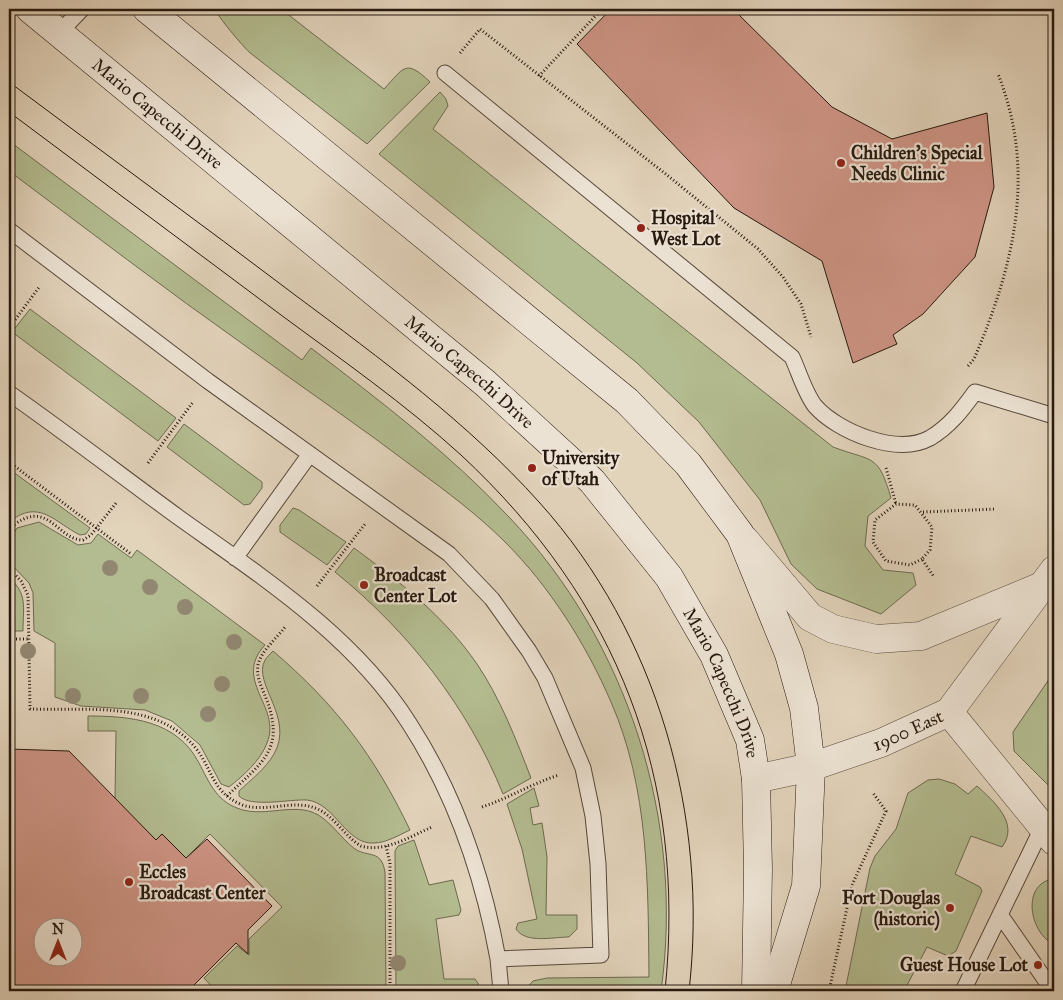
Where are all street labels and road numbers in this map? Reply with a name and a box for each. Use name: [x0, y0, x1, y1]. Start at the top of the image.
street label: Mario Capecchi Drive: [88, 54, 227, 174]
street label: Mario Capecchi Drive: [400, 311, 539, 433]
street label: Mario Capecchi Drive: [678, 604, 764, 759]
street label: 1900 East: [870, 705, 947, 756]

